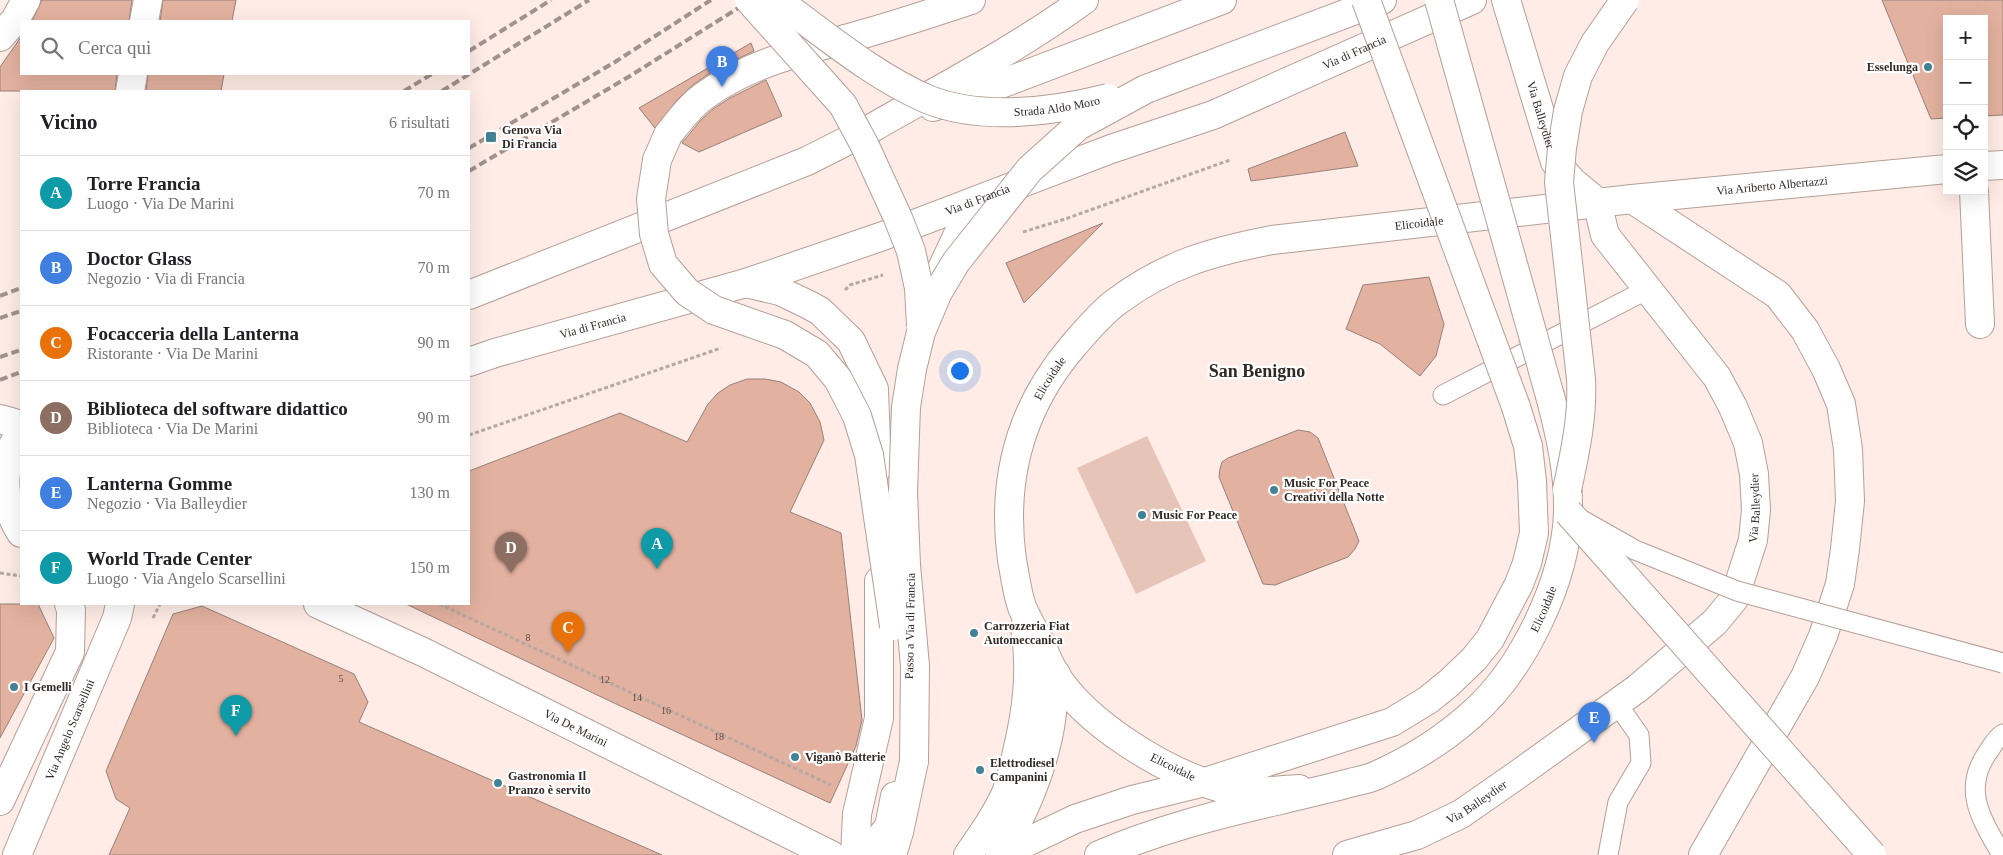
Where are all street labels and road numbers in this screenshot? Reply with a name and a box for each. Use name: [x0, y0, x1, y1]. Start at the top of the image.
street label: Via di Francia: [1320, 32, 1389, 72]
street label: Via Balleydier: [1524, 79, 1558, 150]
street label: Strada Aldo Moro: [1014, 93, 1101, 119]
street label: Via Ariberto Albertazzi: [1716, 173, 1829, 198]
street label: Via di Francia: [943, 181, 1012, 219]
street label: Elicoidale: [1394, 214, 1444, 233]
street label: Via di Francia: [558, 310, 628, 342]
street label: Elicoidale: [1031, 354, 1069, 402]
street label: Via Balleydier: [1746, 473, 1763, 544]
street label: Passo a Via di Francia: [902, 572, 918, 679]
street label: Elicoidale: [1527, 584, 1560, 635]
street label: Via Angelo Scarsellini: [42, 677, 98, 782]
street label: Via De Marini: [542, 706, 610, 750]
street label: Elicoidale: [1148, 750, 1198, 784]
street label: Via Balleydier: [1444, 777, 1510, 827]

